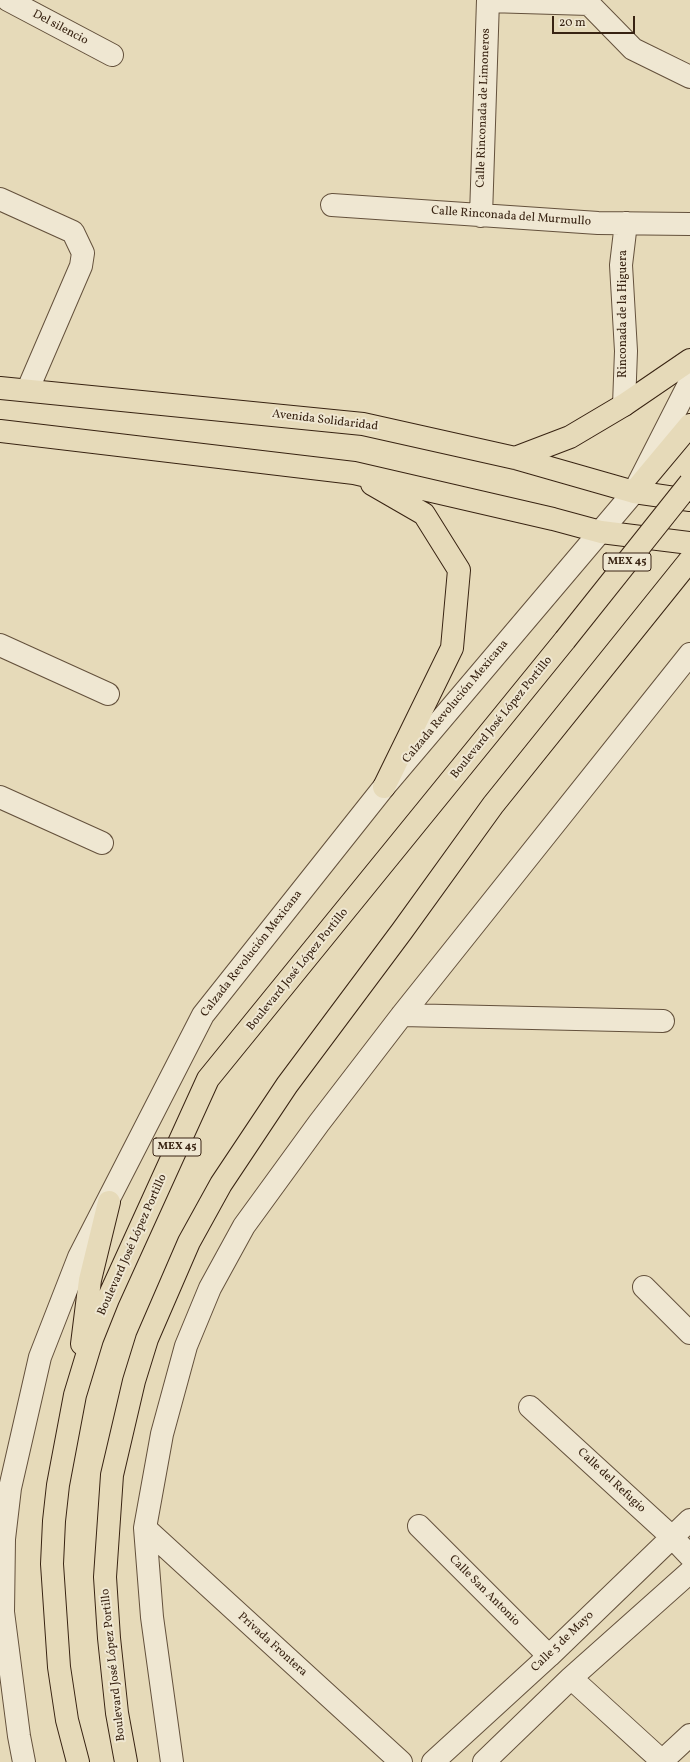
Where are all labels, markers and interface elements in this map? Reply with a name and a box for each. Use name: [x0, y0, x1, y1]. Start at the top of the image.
street label: Del silencio: [30, 7, 90, 49]
scale bar: [554, 8, 637, 34]
text: 20 m: [559, 15, 586, 31]
street label: Calle Rinconada de Limoneros: [474, 28, 494, 188]
street label: Calle Rinconada del Murmullo: [431, 204, 591, 230]
street label: Rinconada de la Higuera: [617, 250, 631, 378]
street label: Avenida Solidaridad: [271, 407, 379, 435]
road number: MEX 45: [603, 553, 651, 571]
street label: Calzada Revolución Mexicana: [400, 637, 512, 767]
street label: Boulevard José López Portillo: [448, 654, 556, 782]
street label: Calzada Revolución Mexicana: [198, 888, 306, 1020]
street label: Boulevard José López Portillo: [244, 906, 352, 1034]
road number: MEX 45: [153, 1138, 201, 1156]
street label: Boulevard José López Portillo: [95, 1172, 171, 1318]
street label: Calle del Refugio: [574, 1446, 648, 1516]
street label: Calle San Antonio: [446, 1553, 522, 1629]
street label: Boulevard José López Portillo: [99, 1588, 129, 1742]
street label: Calle 5 de Mayo: [529, 1608, 597, 1676]
street label: Privada Frontera: [234, 1610, 310, 1680]

